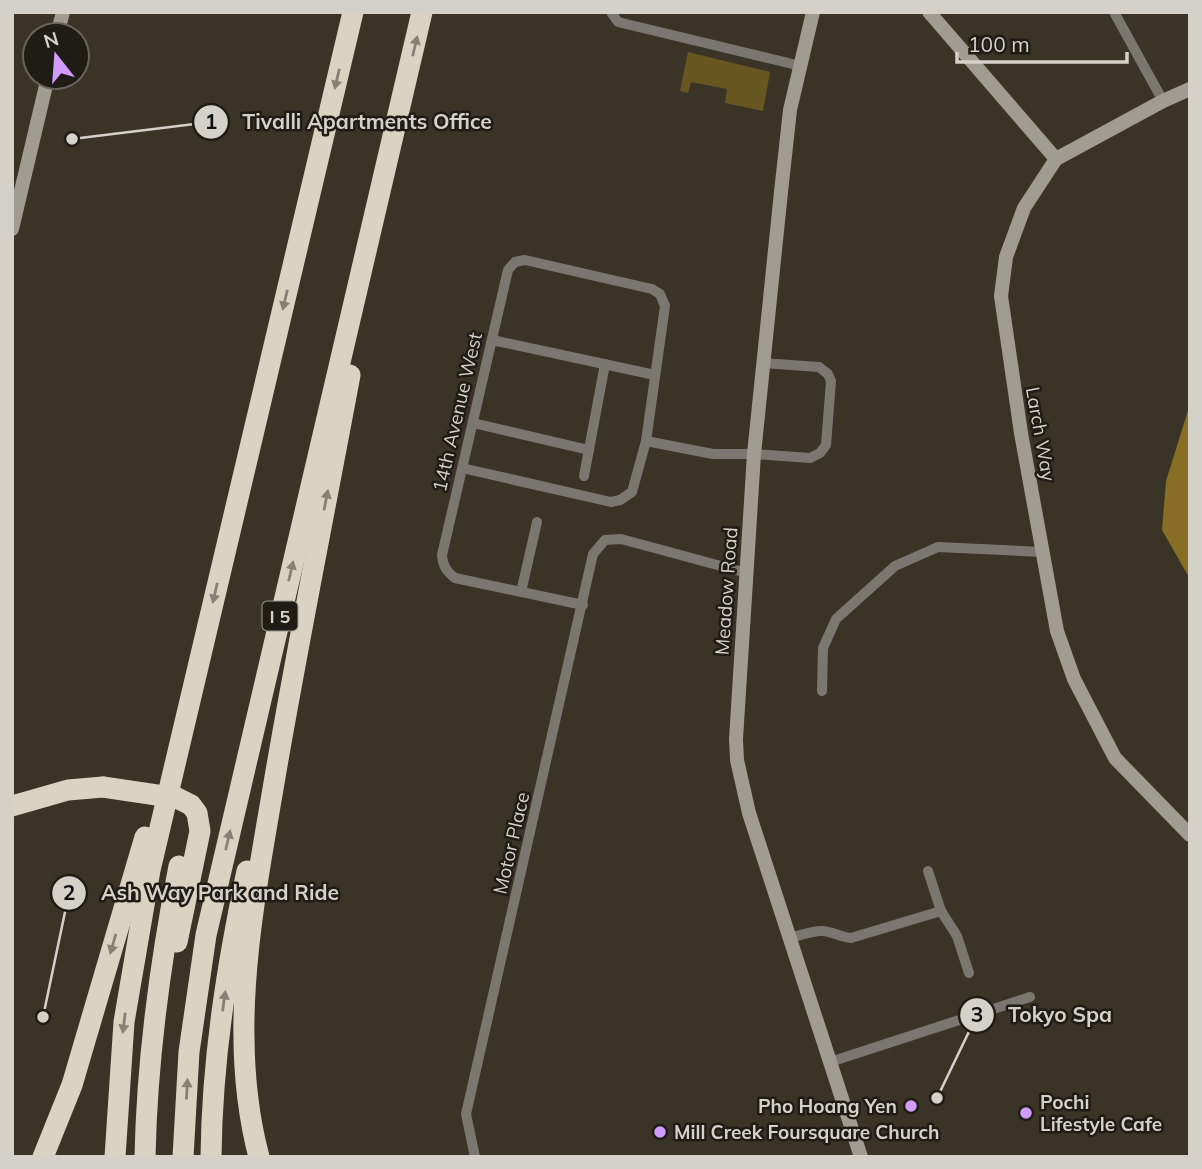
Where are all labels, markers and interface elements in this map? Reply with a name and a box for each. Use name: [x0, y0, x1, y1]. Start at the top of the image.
north arrow: [21, 21, 91, 91]
scale bar: [957, 21, 1127, 65]
text: N: [41, 26, 61, 53]
text: 100 m: [968, 31, 1030, 57]
one-way arrow: [409, 35, 420, 57]
one-way arrow: [332, 68, 343, 90]
callout: Tivalli Apartments Office: [194, 101, 506, 143]
text: 1: [205, 108, 217, 134]
text: Tivalli Apartments Office: [242, 108, 492, 134]
one-way arrow: [279, 289, 290, 311]
street label: 14th Avenue West: [427, 330, 487, 494]
street label: Larch Way: [1021, 385, 1061, 483]
one-way arrow: [321, 489, 332, 511]
street label: Meadow Road: [710, 526, 742, 656]
one-way arrow: [285, 560, 296, 582]
one-way arrow: [209, 582, 220, 604]
road number: I 5: [262, 602, 298, 630]
street label: Motor Place: [488, 790, 534, 896]
one-way arrow: [223, 829, 234, 851]
callout: Ash Way Park and Ride: [52, 872, 353, 914]
text: 2: [63, 879, 75, 905]
text: Ash Way Park and Ride: [101, 879, 339, 905]
one-way arrow: [108, 934, 118, 955]
one-way arrow: [218, 989, 229, 1011]
callout: Tokyo Spa: [959, 994, 1126, 1036]
text: 3: [971, 1001, 983, 1027]
text: Tokyo Spa: [1008, 1001, 1112, 1027]
one-way arrow: [119, 1012, 130, 1034]
one-way arrow: [182, 1077, 193, 1099]
place label: Pochi Lifestyle Cafe: [1040, 1090, 1162, 1136]
place label: Pho Hoang Yen: [758, 1094, 897, 1118]
marker: Pho Hoang Yen: [903, 1098, 919, 1114]
marker: Pochi Lifestyle Cafe: [1018, 1105, 1034, 1121]
place label: Mill Creek Foursquare Church: [674, 1120, 939, 1144]
marker: Mill Creek Foursquare Church: [652, 1124, 668, 1140]

